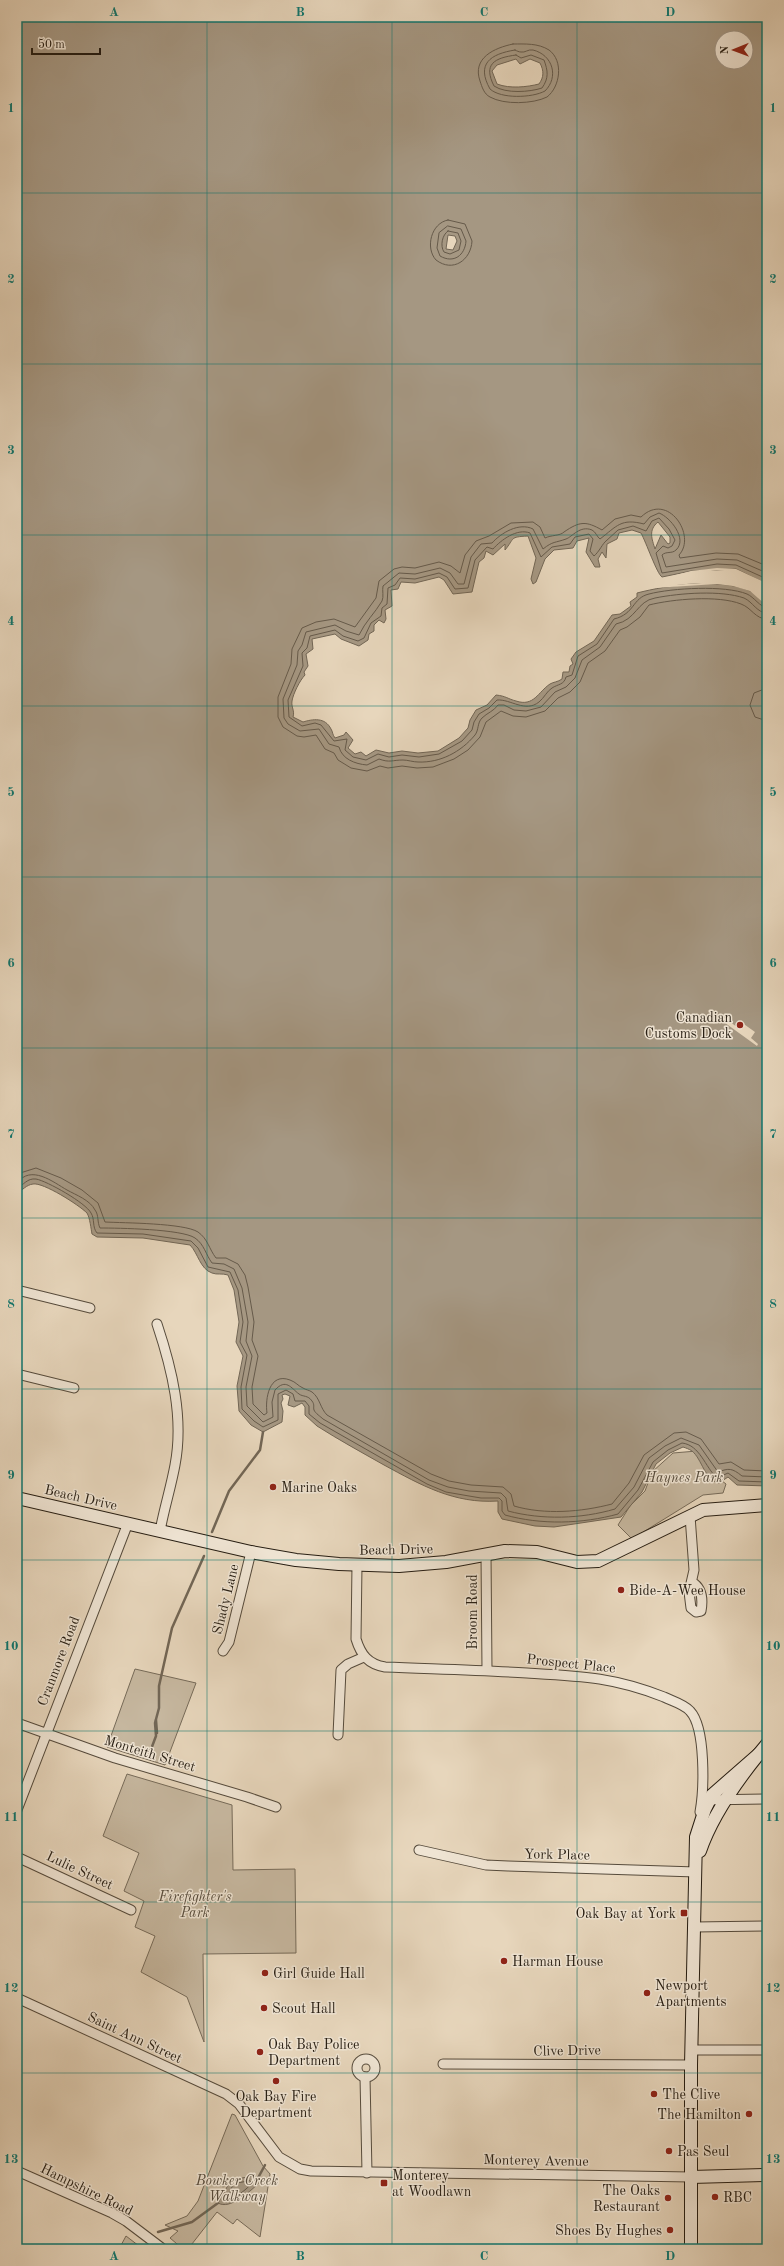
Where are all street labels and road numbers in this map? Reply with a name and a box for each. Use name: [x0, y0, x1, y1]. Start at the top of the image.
street label: Beach Drive: [43, 1483, 119, 1513]
street label: Beach Drive: [359, 1542, 433, 1558]
street label: Shady Lane: [210, 1563, 241, 1636]
street label: Broom Road: [466, 1574, 480, 1650]
street label: Cranmore Road: [35, 1615, 82, 1708]
street label: Prospect Place: [526, 1652, 616, 1676]
street label: Monteith Street: [102, 1733, 197, 1775]
street label: York Place: [524, 1847, 590, 1863]
street label: Lulie Street: [44, 1849, 115, 1892]
street label: Saint Ann Street: [85, 2010, 184, 2066]
street label: Clive Drive: [533, 2043, 601, 2059]
street label: Monterey Avenue: [483, 2153, 589, 2169]
street label: Hampshire Road: [38, 2161, 135, 2218]

